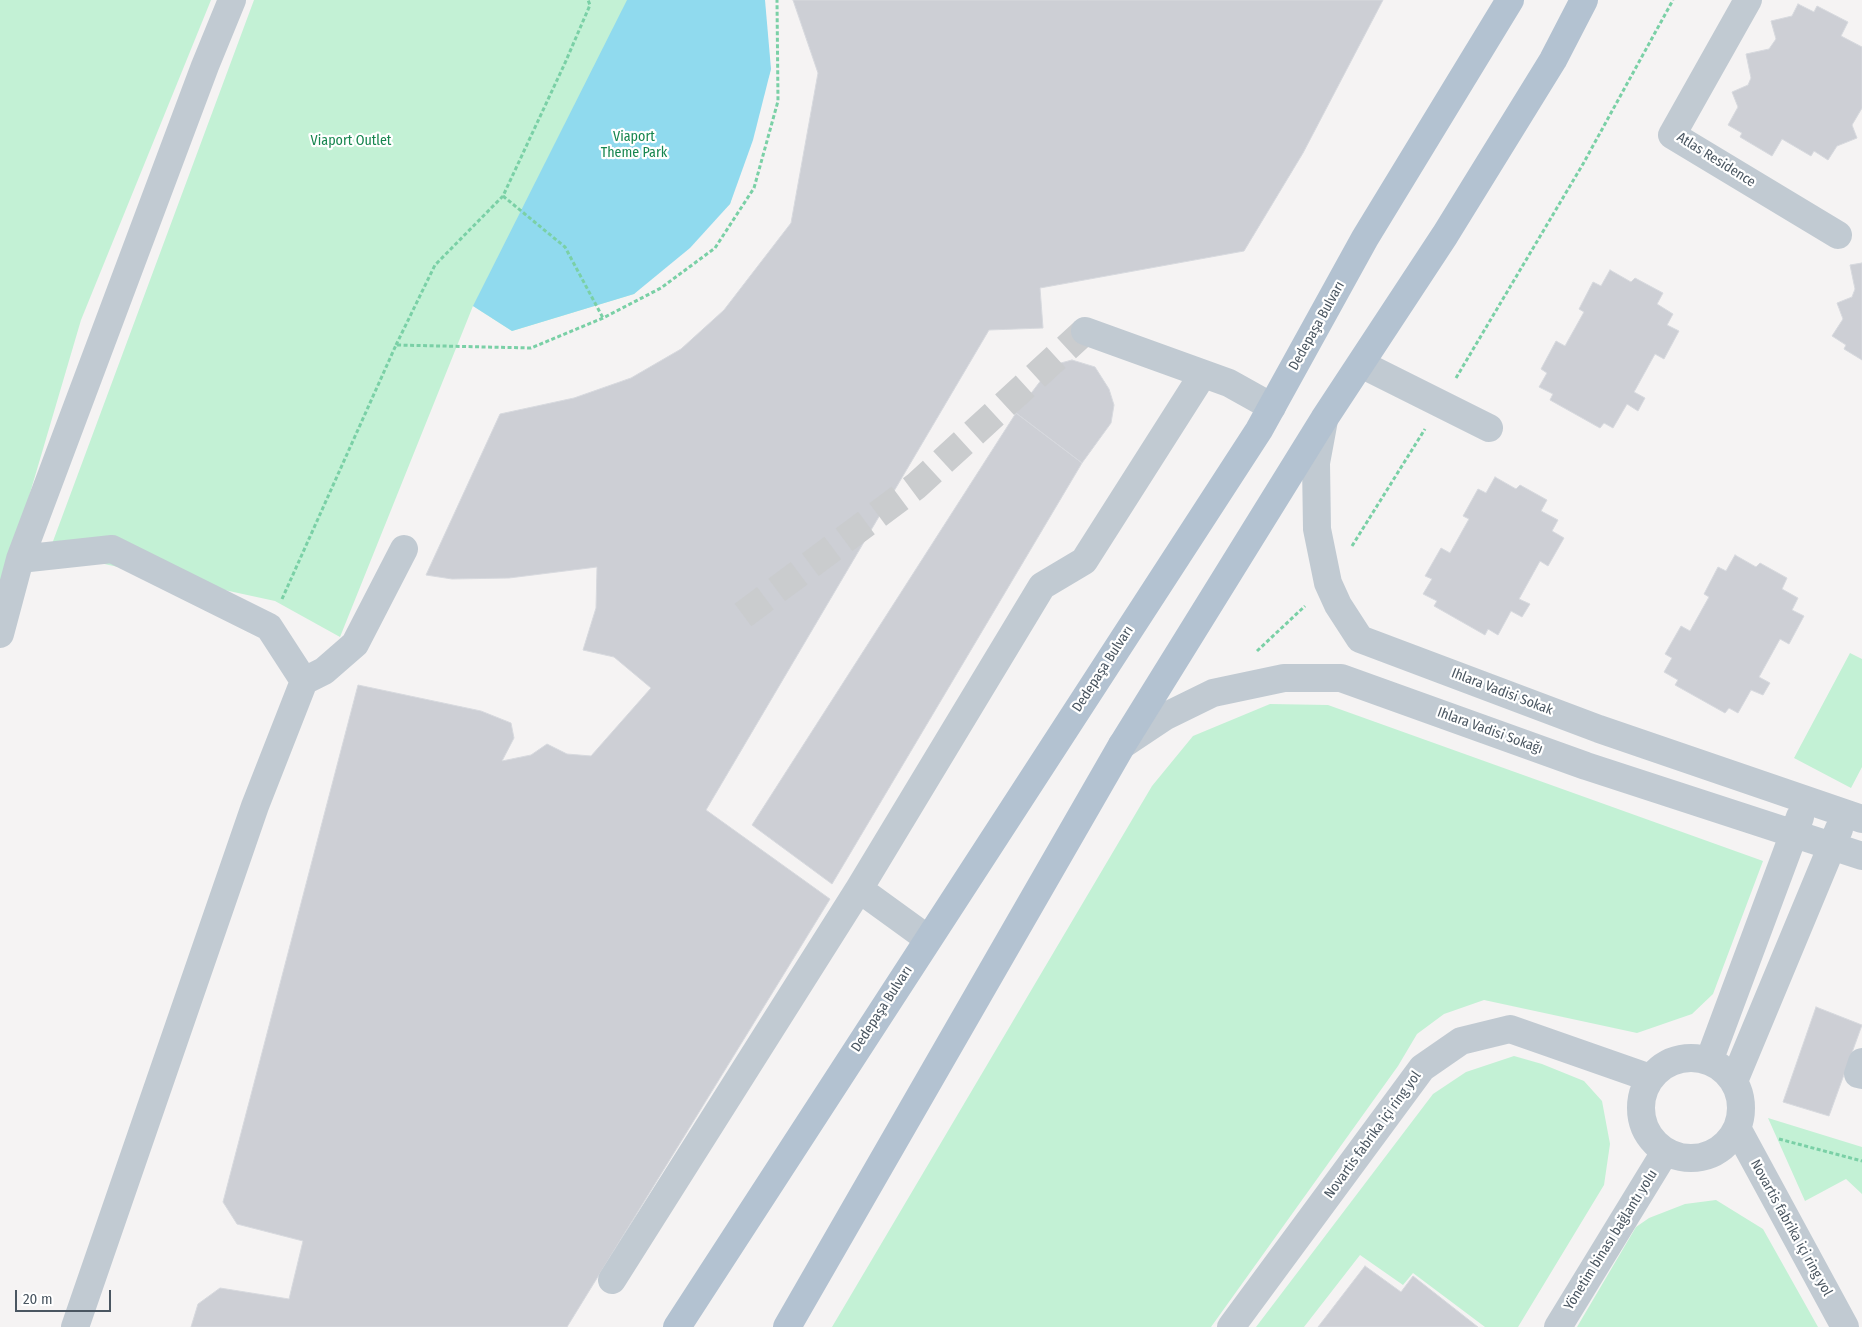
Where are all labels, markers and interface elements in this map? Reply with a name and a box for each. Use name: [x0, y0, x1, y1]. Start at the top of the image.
park label: Viaport Theme Park: [601, 129, 667, 162]
street label: Atlas Residence: [1673, 129, 1759, 191]
park label: Viaport Outlet: [311, 133, 391, 149]
street label: Dedepaşa Bulvarı: [1286, 278, 1348, 374]
street label: Dedepaşa Bulvarı: [1069, 623, 1137, 715]
street label: Ihlara Vadisi Sokak: [1449, 665, 1555, 719]
street label: Ihlara Vadisi Sokağı: [1435, 704, 1545, 758]
street label: Dedepaşa Bulvarı: [848, 963, 916, 1055]
street label: Novartis fabrika içi ring yol: [1321, 1068, 1425, 1202]
street label: Novartis fabrika içi ring yol: [1746, 1157, 1836, 1299]
street label: Yönetim binası bağlantı yolu: [1561, 1167, 1661, 1313]
scale bar: [18, 1280, 114, 1312]
text: 20 m: [23, 1290, 53, 1308]

